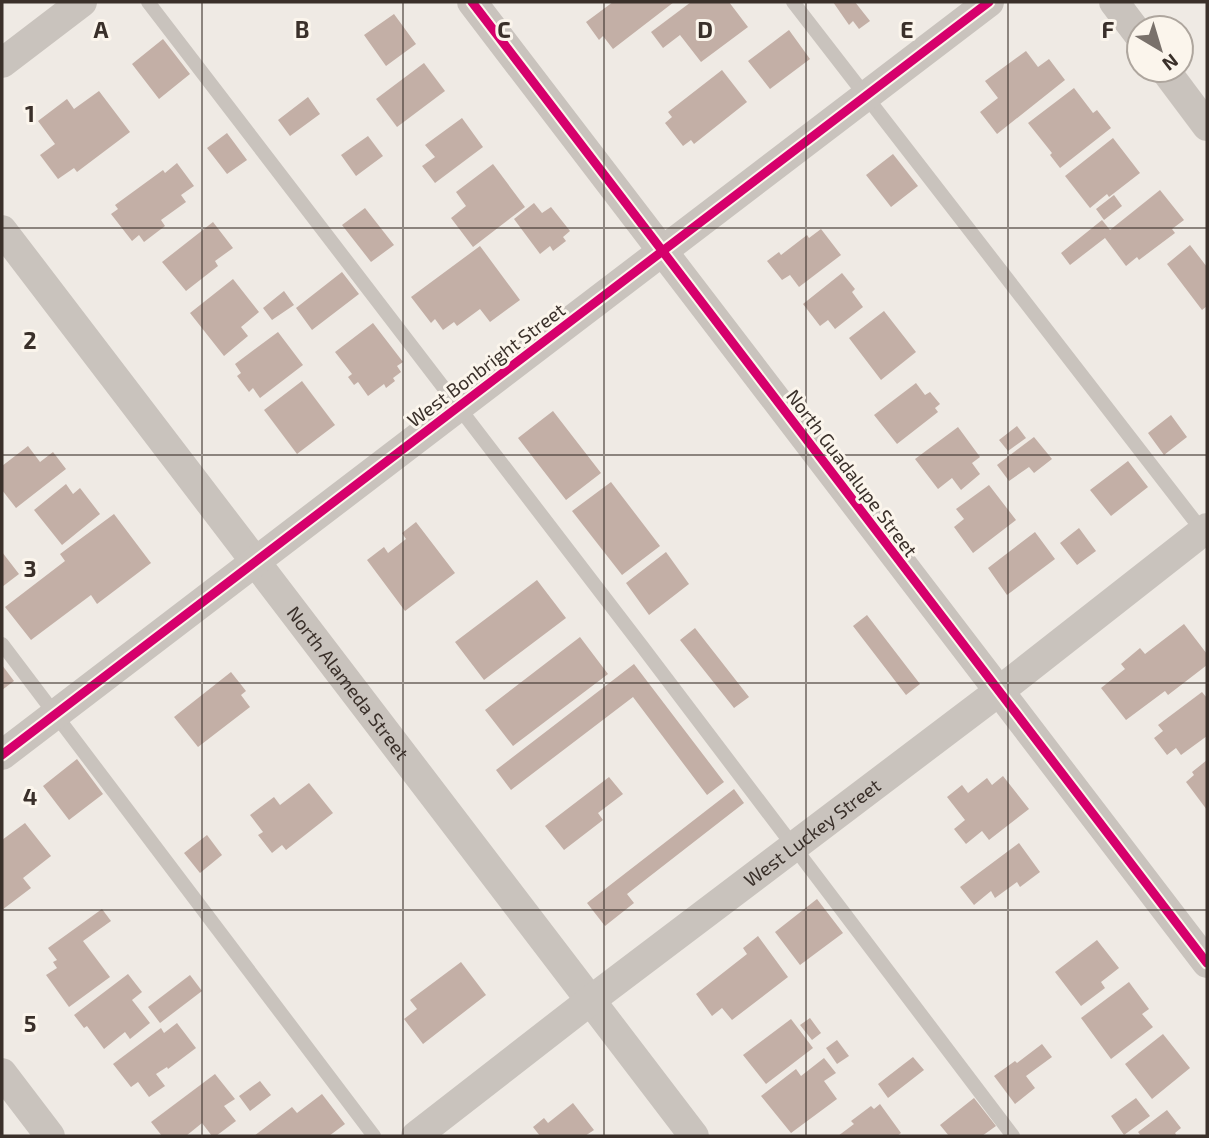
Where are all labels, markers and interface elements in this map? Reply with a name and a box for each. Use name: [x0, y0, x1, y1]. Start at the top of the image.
north arrow: [1125, 14, 1195, 84]
text: A: [93, 15, 109, 43]
text: B: [295, 15, 309, 43]
text: C: [497, 15, 511, 43]
text: D: [697, 15, 713, 43]
text: E: [900, 15, 914, 43]
text: F: [1102, 15, 1115, 43]
text: N: [1158, 50, 1183, 76]
text: 1: [25, 99, 35, 127]
street label: West Bonbright Street: [402, 298, 569, 431]
text: 2: [23, 326, 37, 354]
street label: North Guadalupe Street: [782, 384, 923, 561]
text: 3: [23, 554, 37, 582]
street label: North Alameda Street: [282, 601, 414, 764]
street label: West Luckey Street: [739, 773, 885, 891]
text: 4: [23, 782, 37, 810]
text: 5: [24, 1009, 36, 1037]

